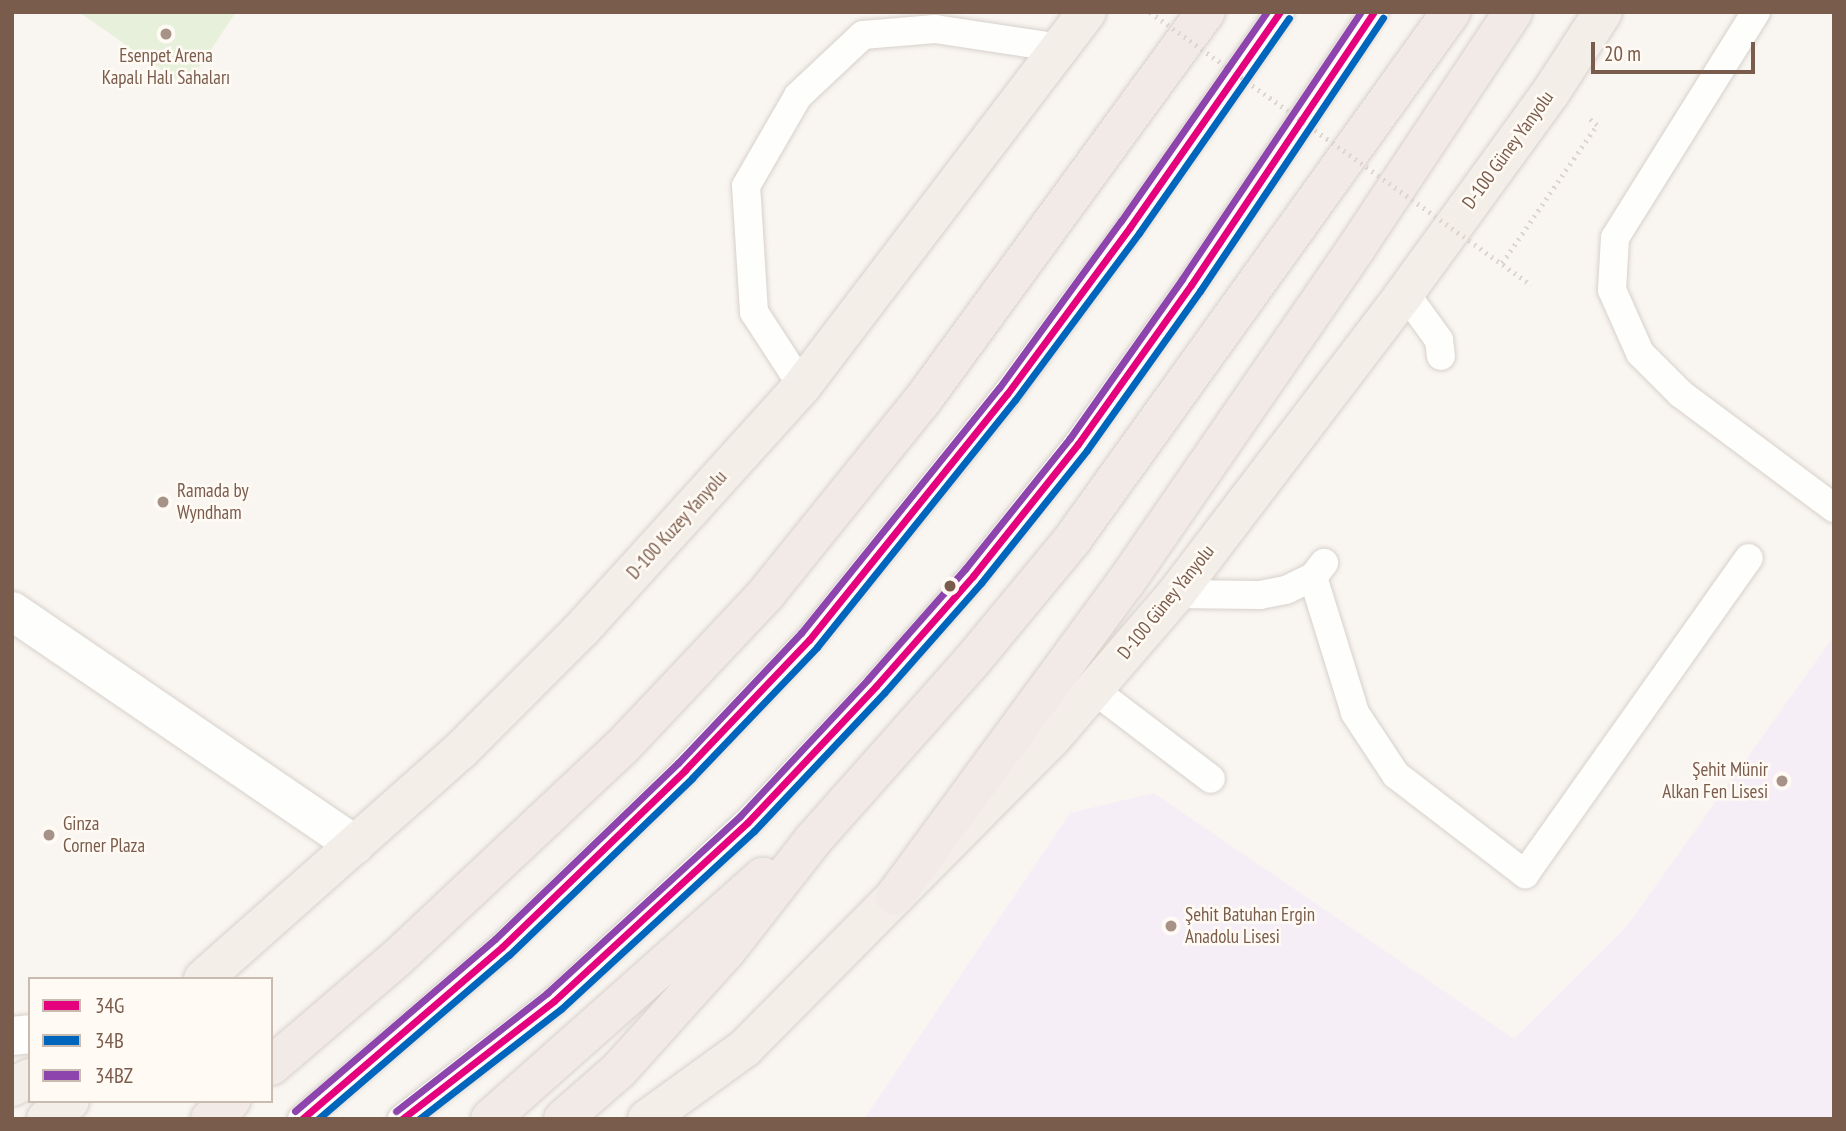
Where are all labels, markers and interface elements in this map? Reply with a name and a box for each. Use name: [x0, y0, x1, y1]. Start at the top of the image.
marker: Esenpet Arena Kapalı Halı Sahaları: [158, 26, 174, 42]
scale bar: [1594, 28, 1758, 72]
text: 20 m: [1604, 40, 1641, 67]
place label: Esenpet Arena Kapalı Halı Sahaları: [102, 45, 230, 89]
street label: D-100 Güney Yanyolu: [1457, 86, 1559, 214]
street label: D-100 Kuzey Yanyolu: [622, 466, 732, 584]
place label: Ramada by Wyndham: [177, 480, 249, 524]
marker: Ramada by Wyndham: [155, 494, 171, 510]
street label: D-100 Güney Yanyolu: [1113, 540, 1219, 664]
unlabelled marker: [943, 579, 957, 593]
place label: Şehit Münir Alkan Fen Lisesi: [1662, 759, 1768, 803]
marker: Şehit Münir Alkan Fen Lisesi: [1774, 773, 1790, 789]
place label: Ginza Corner Plaza: [63, 813, 145, 857]
marker: Ginza Corner Plaza: [41, 827, 57, 843]
place label: Şehit Batuhan Ergin Anadolu Lisesi: [1185, 904, 1315, 948]
marker: Şehit Batuhan Ergin Anadolu Lisesi: [1163, 918, 1179, 934]
legend: [28, 977, 273, 1103]
text: 34G: [95, 992, 124, 1019]
text: 34B: [95, 1027, 124, 1054]
text: 34BZ: [95, 1062, 133, 1089]

